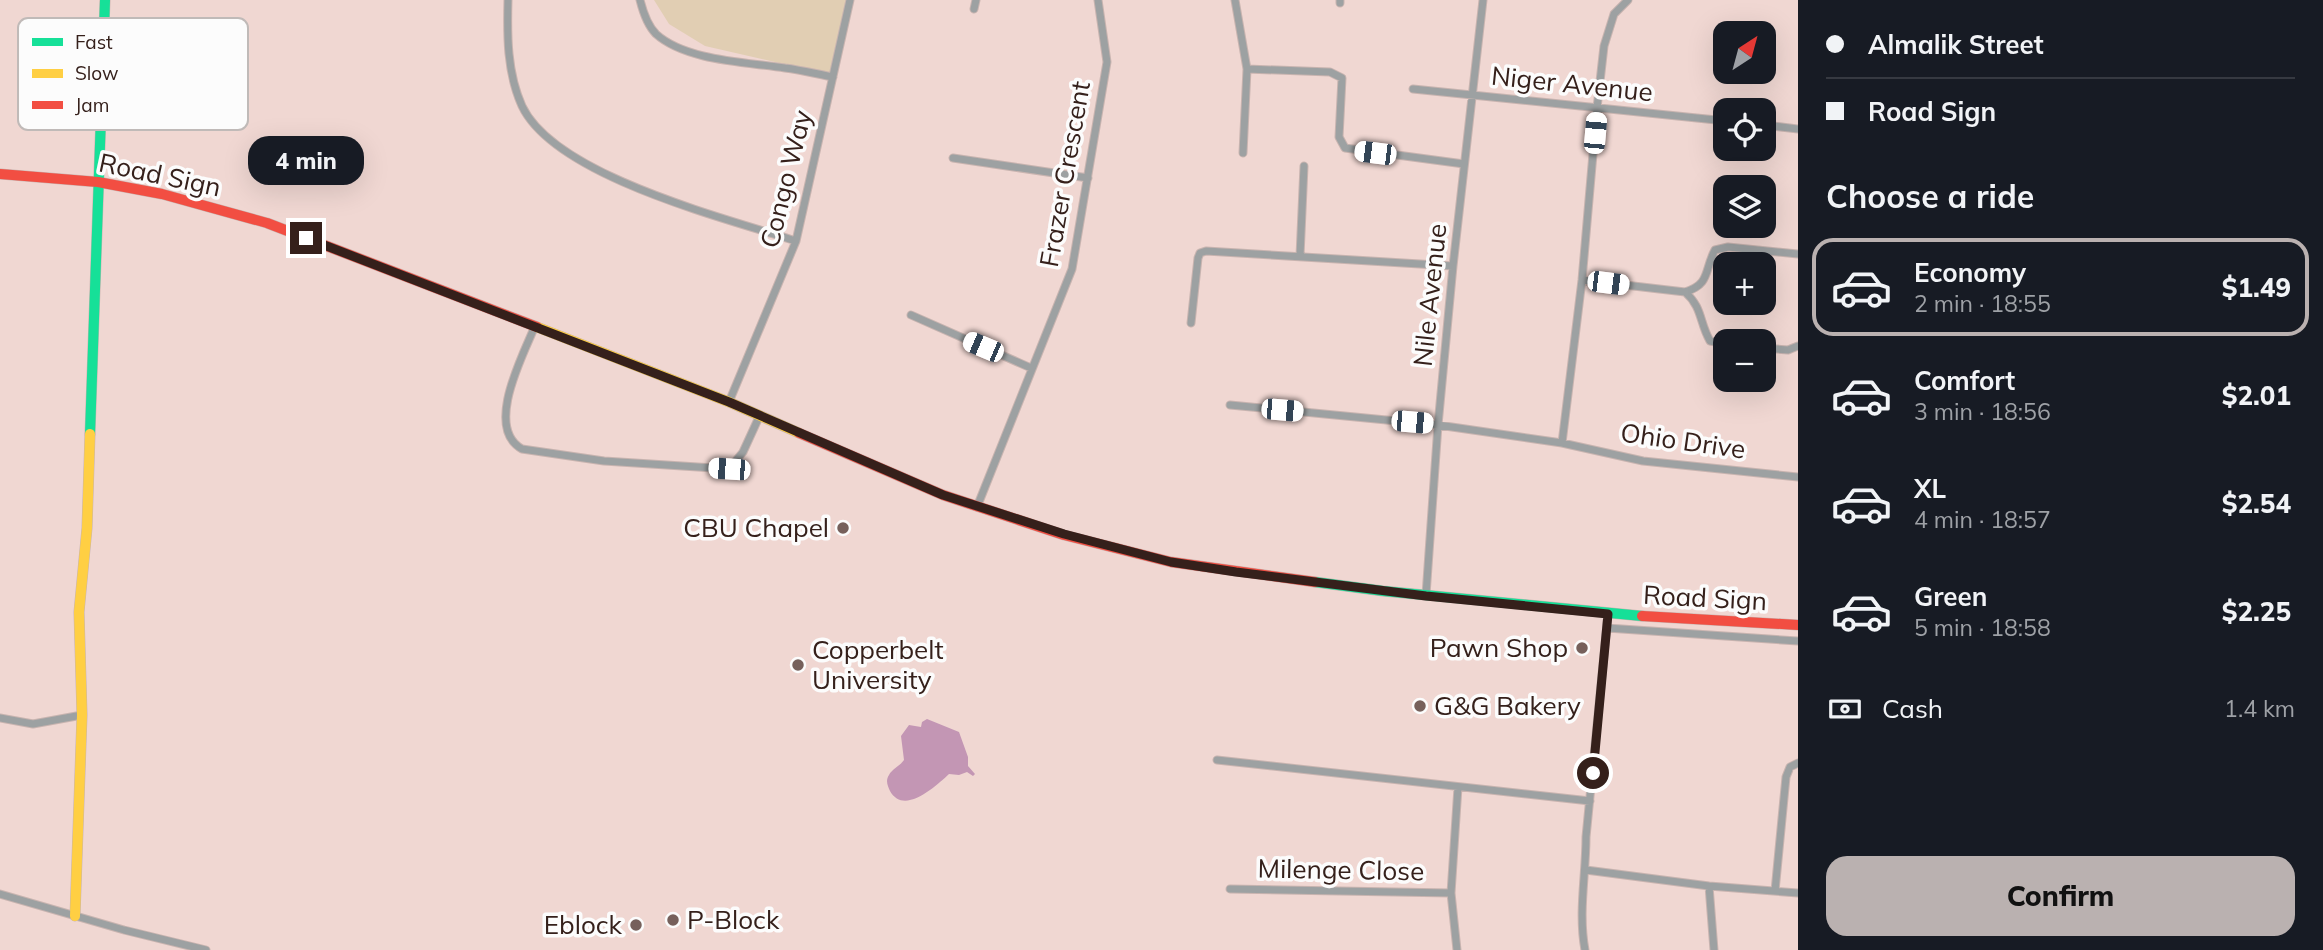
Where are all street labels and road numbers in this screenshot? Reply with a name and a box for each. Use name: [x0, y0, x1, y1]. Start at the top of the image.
street label: Niger Avenue: [1490, 59, 1654, 108]
street label: Frazer Crescent: [1032, 78, 1097, 269]
street label: Congo Way: [752, 106, 819, 251]
street label: Road Sign: [96, 145, 224, 204]
street label: Nile Avenue: [1406, 222, 1453, 368]
street label: Ohio Drive: [1618, 415, 1748, 466]
street label: Road Sign: [1642, 578, 1768, 617]
street label: Milenge Close: [1257, 852, 1425, 887]

